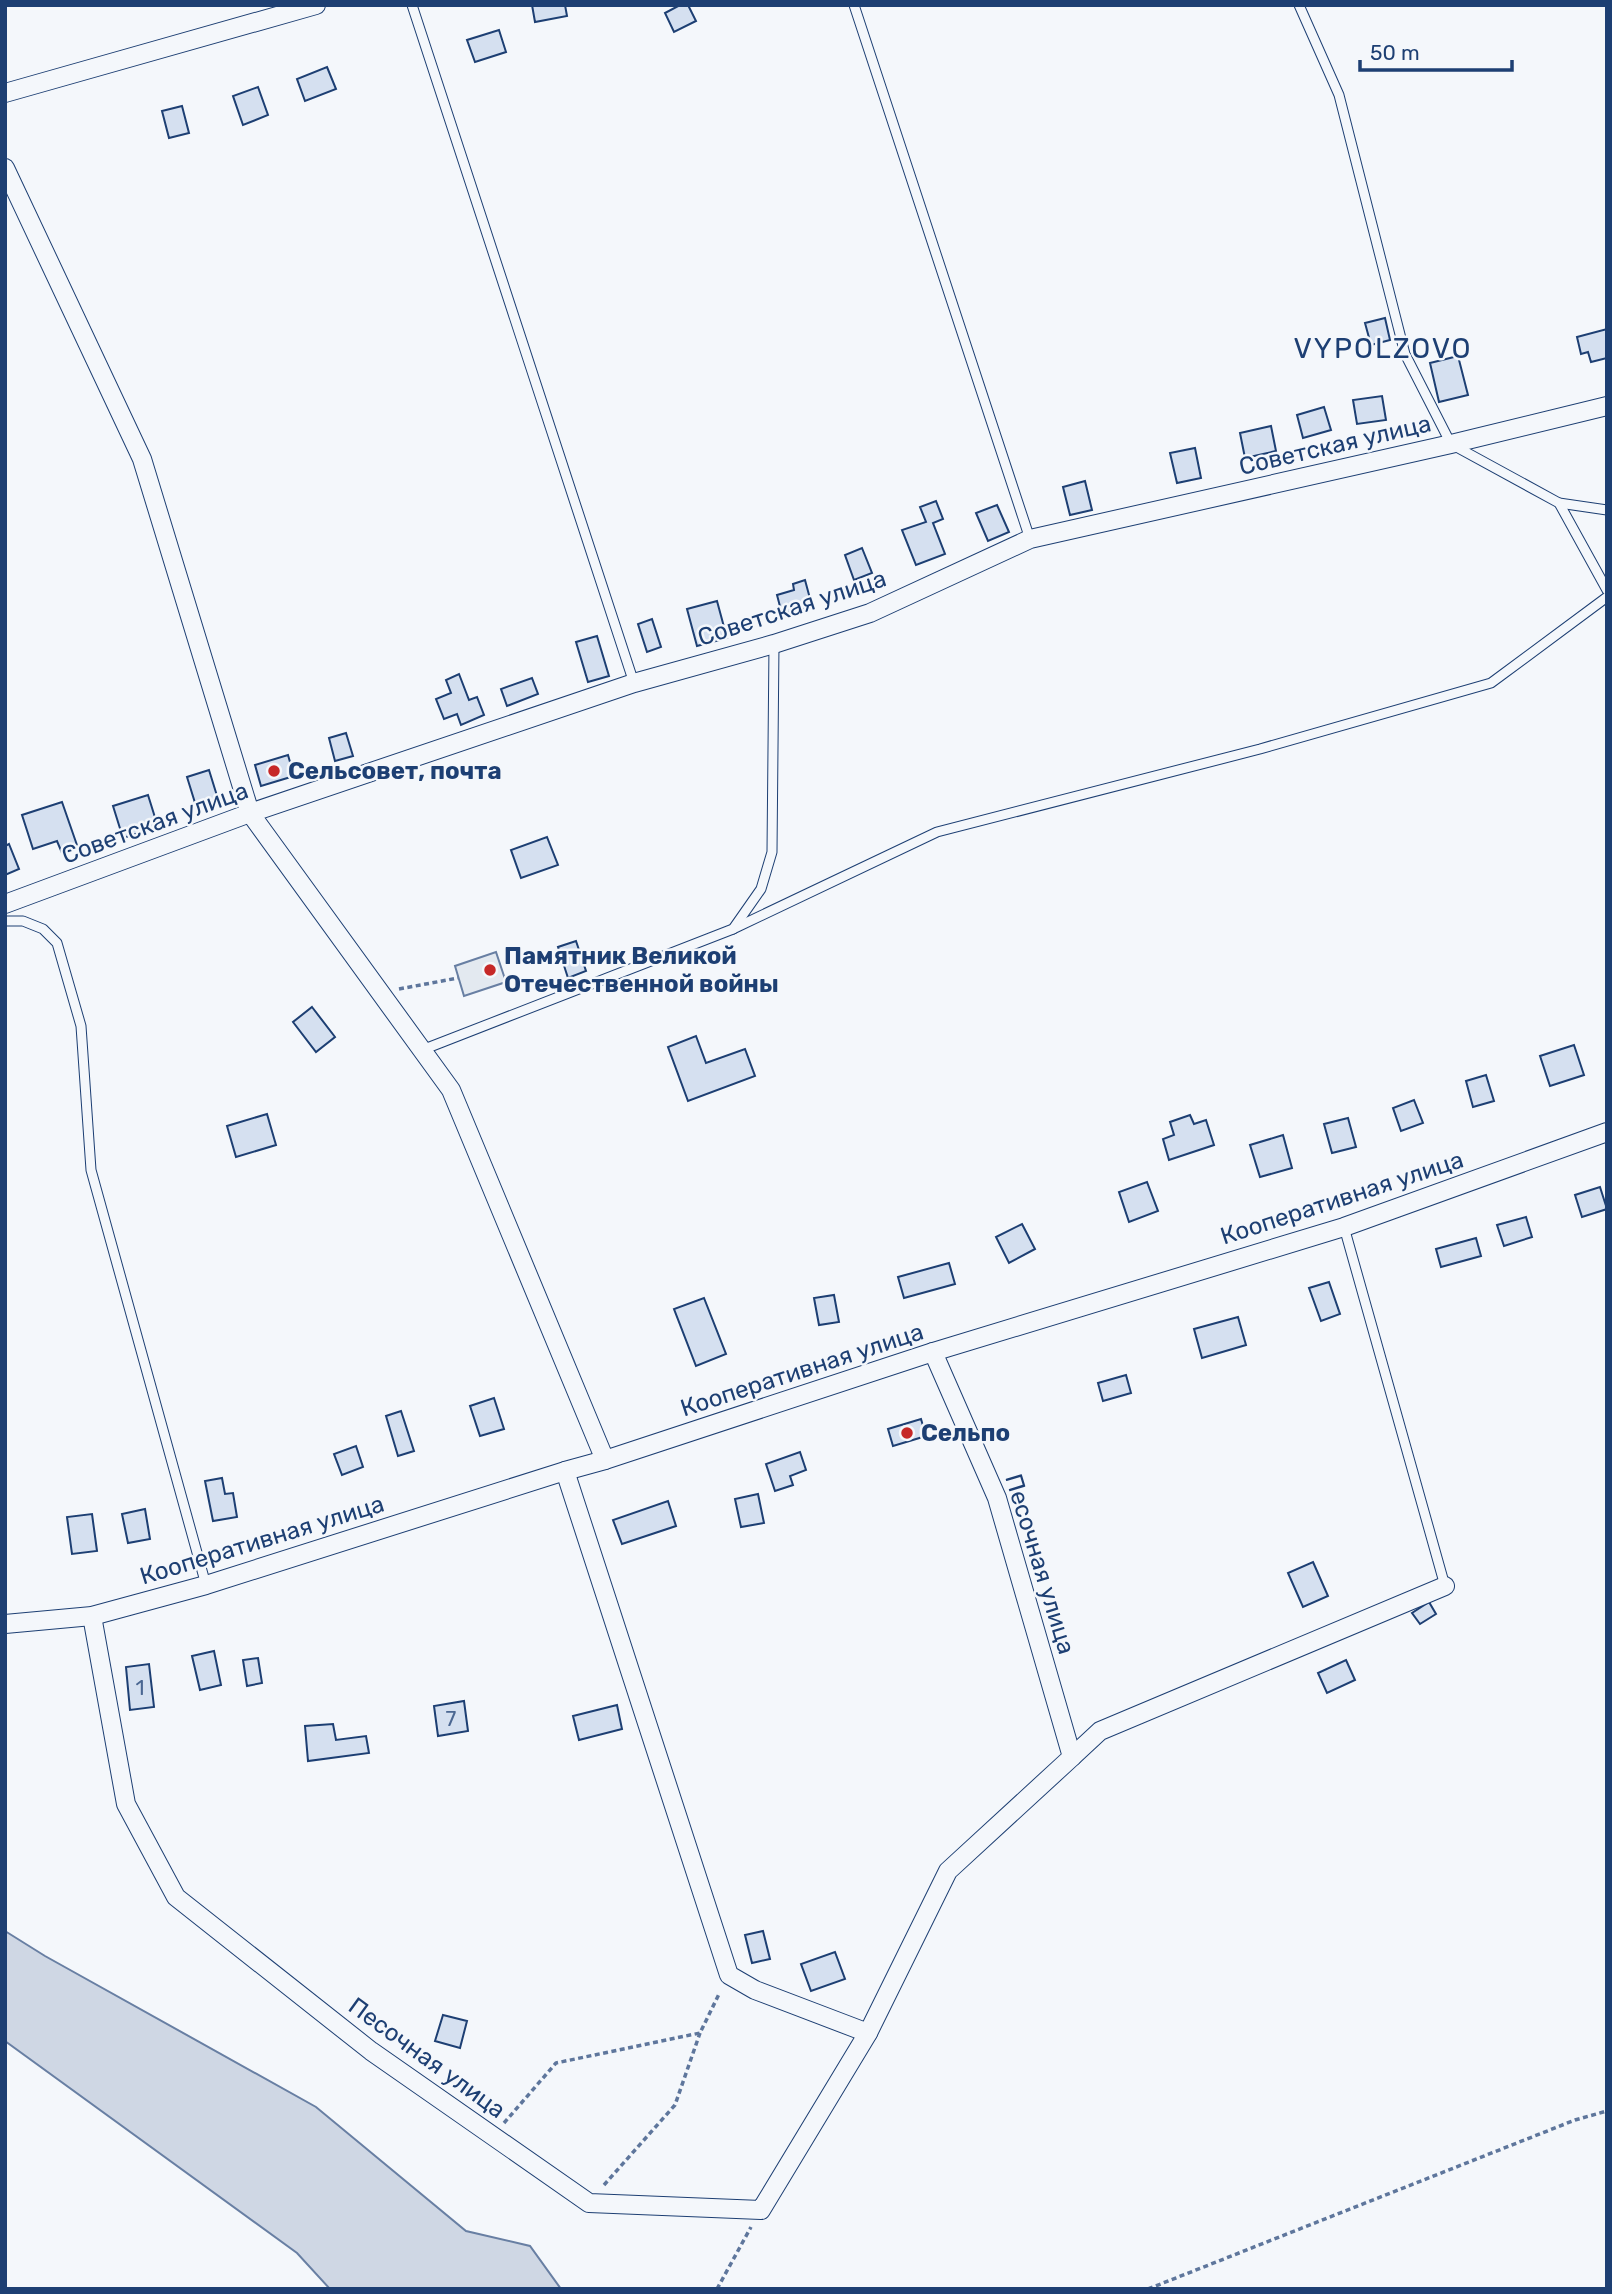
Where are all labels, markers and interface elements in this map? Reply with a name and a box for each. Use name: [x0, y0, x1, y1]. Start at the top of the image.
scale bar: [1360, 28, 1512, 72]
text: 50 m: [1370, 40, 1420, 65]
district label: VYPOLZOVO: [1294, 332, 1472, 365]
street label: Советская улица: [1236, 409, 1434, 481]
street label: Советская улица: [694, 564, 890, 652]
place label: Сельсовет, почта: [288, 757, 502, 785]
marker: Сельсовет, почта: [266, 763, 282, 779]
street label: Советская улица: [58, 776, 252, 870]
place label: Памятник Великой Отечественной войны: [504, 942, 779, 998]
marker: Памятник Великой Отечественной войны: [482, 962, 498, 978]
street label: Кооперативная улица: [1217, 1145, 1467, 1251]
street label: Кооперативная улица: [677, 1317, 927, 1423]
place label: Сельпо: [921, 1419, 1010, 1447]
marker: Сельпо: [899, 1425, 915, 1441]
street label: Песочная улица: [999, 1471, 1081, 1657]
street label: Кооперативная улица: [137, 1490, 387, 1590]
house number: 1: [136, 1675, 145, 1700]
house number: 7: [446, 1706, 457, 1731]
street label: Песочная улица: [343, 1992, 511, 2124]

